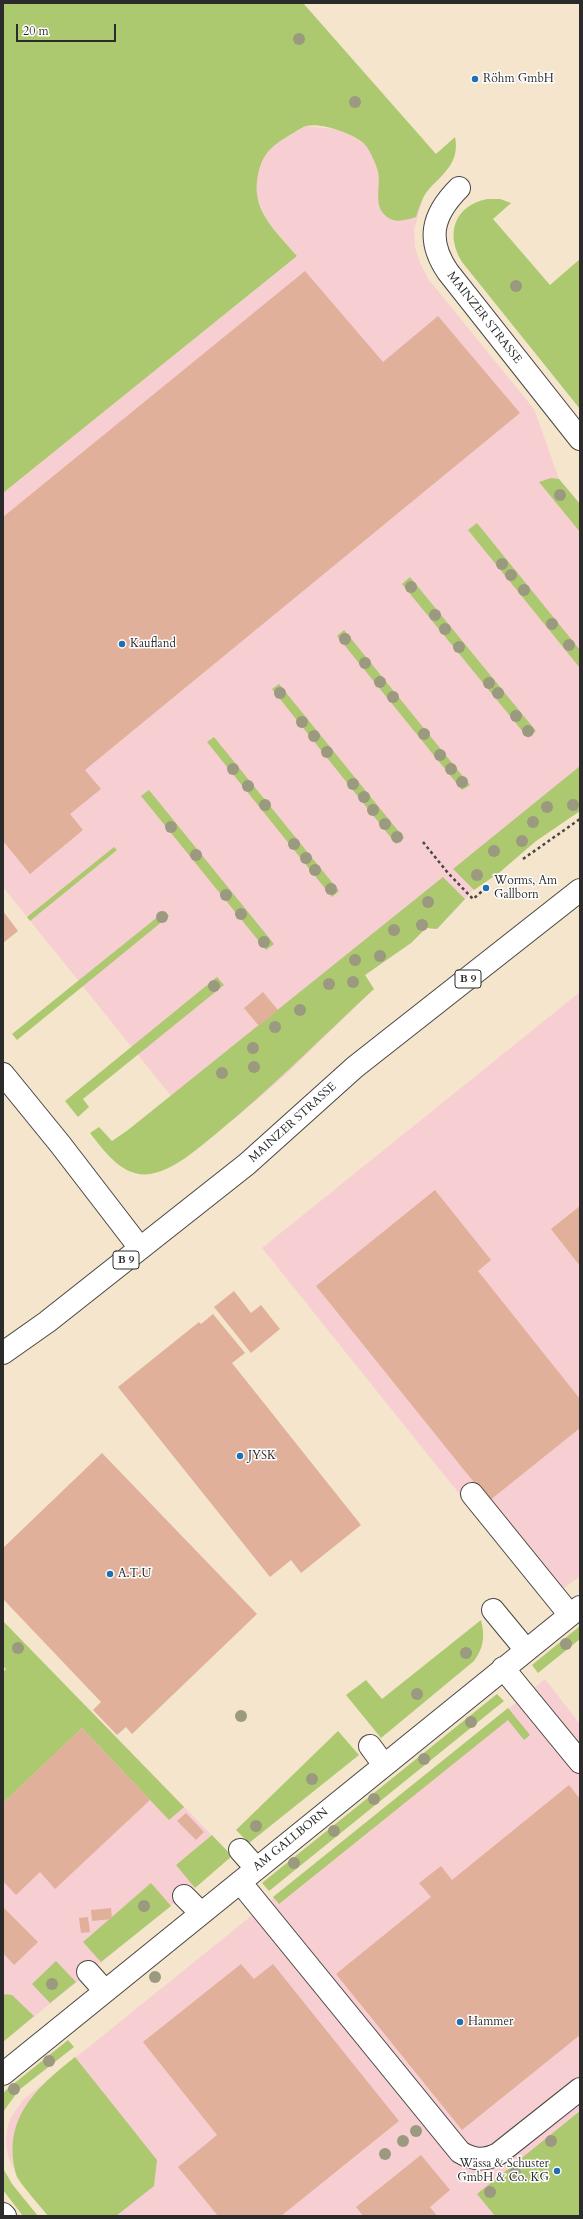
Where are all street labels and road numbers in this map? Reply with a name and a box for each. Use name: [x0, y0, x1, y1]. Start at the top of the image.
street label: MAINZER STRASSE: [444, 269, 524, 367]
road number: B 9: [455, 970, 481, 988]
street label: MAINZER STRASSE: [246, 1080, 340, 1166]
road number: B 9: [113, 1251, 139, 1269]
street label: AM GALLBORN: [250, 1805, 332, 1875]

